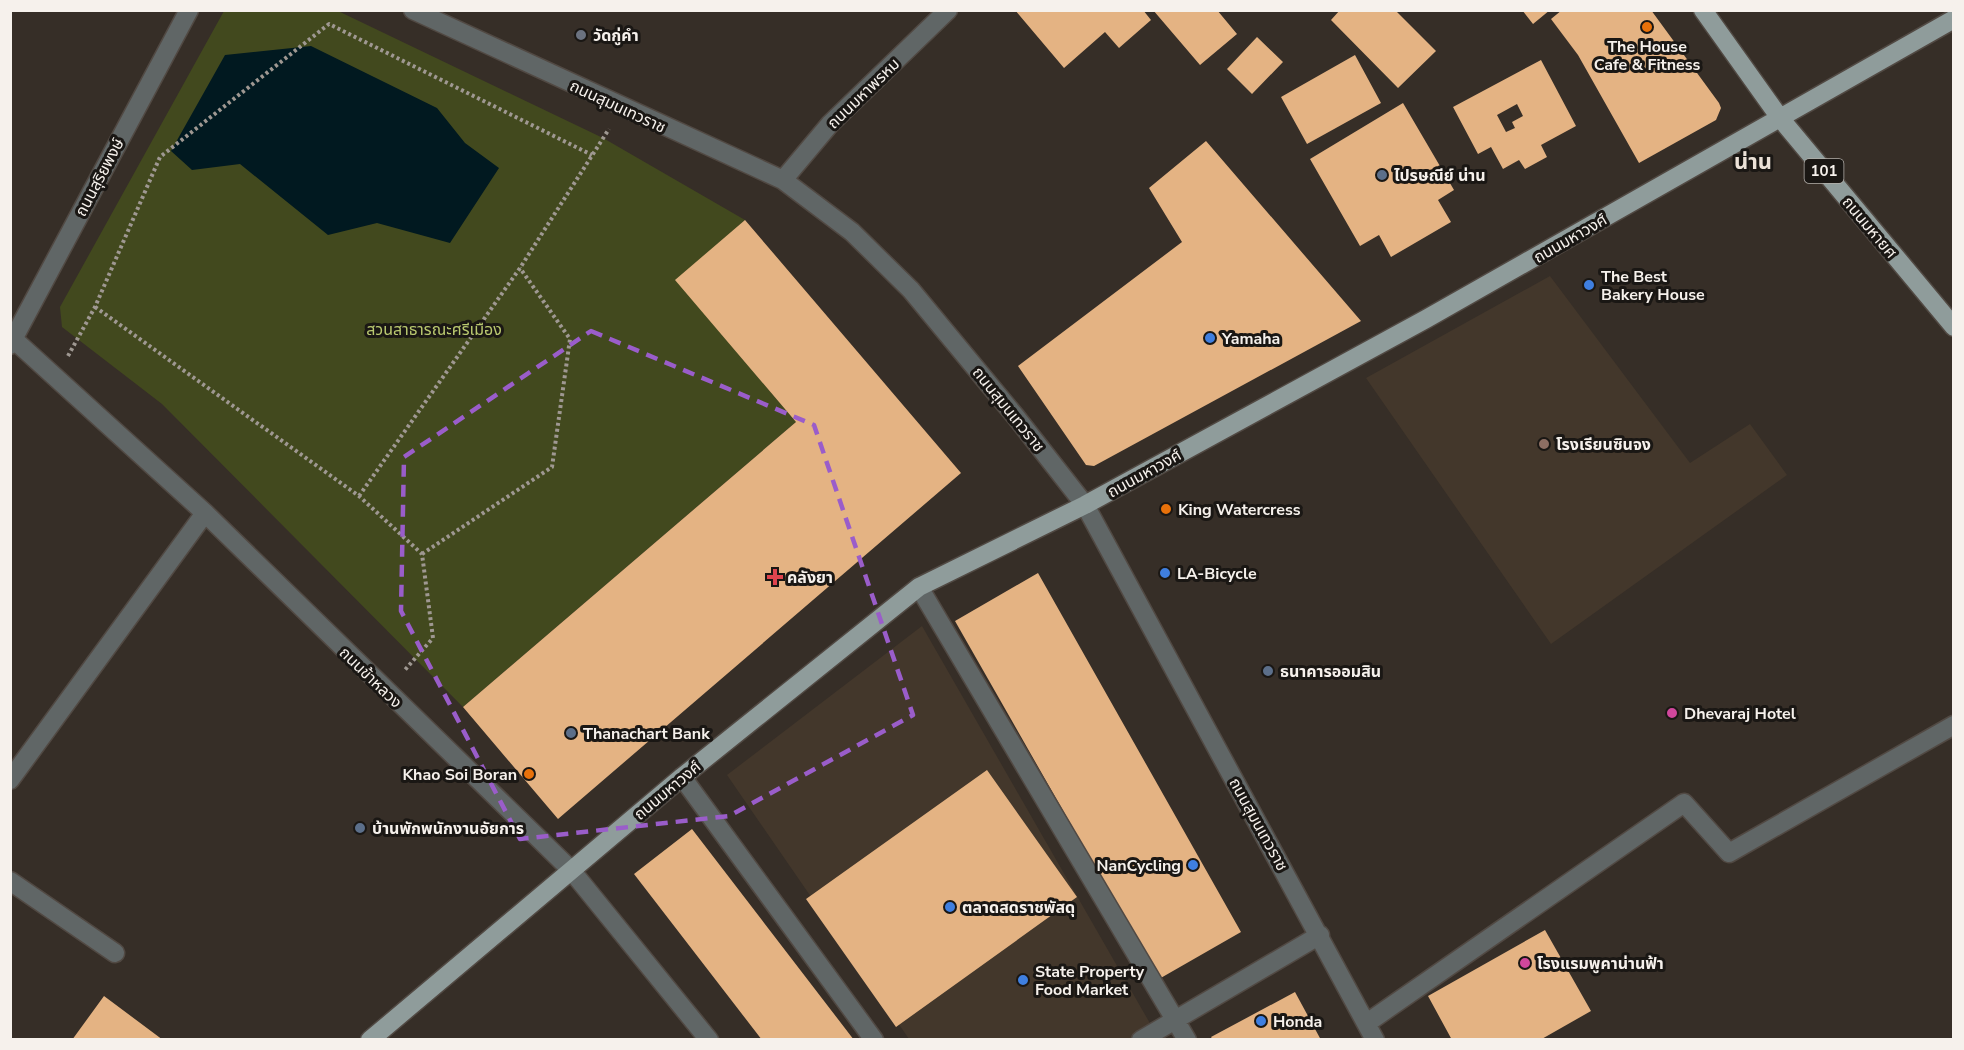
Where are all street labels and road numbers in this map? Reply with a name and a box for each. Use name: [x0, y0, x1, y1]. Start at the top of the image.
street label: ถนนมหาพรหม: [823, 53, 905, 134]
street label: ถนนสุมนเทวราช: [566, 75, 669, 139]
street label: ถนนสุริยพงษ์: [70, 134, 130, 220]
road number: 101: [1804, 159, 1844, 183]
street label: ถนนมหายศ: [1837, 192, 1902, 263]
street label: ถนนมหาวงศ์: [1530, 209, 1611, 269]
street label: ถนนสุมนเทวราช: [967, 362, 1049, 457]
street label: ถนนมหาวงศ์: [1104, 445, 1185, 503]
street label: ถนนข้าหลวง: [334, 642, 407, 713]
street label: ถนนมหาวงศ์: [629, 756, 706, 825]
street label: ถนนสุมนเทวราช: [1223, 774, 1293, 875]

